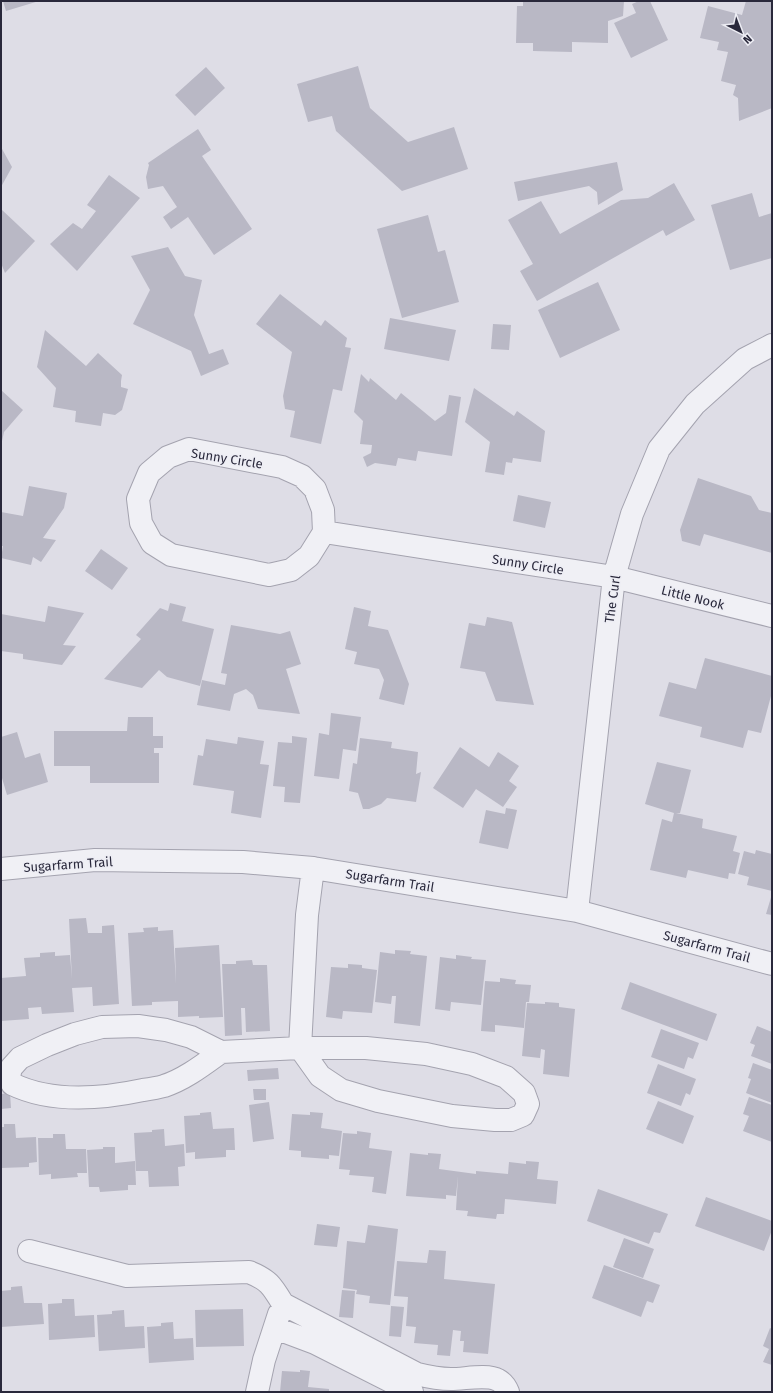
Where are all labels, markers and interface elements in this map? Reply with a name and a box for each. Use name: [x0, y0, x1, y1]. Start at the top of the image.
north arrow: [721, 12, 761, 52]
text: N: [740, 32, 754, 46]
street label: Sunny Circle: [190, 445, 264, 472]
street label: Sunny Circle: [491, 551, 565, 578]
street label: The Curl: [602, 574, 623, 624]
street label: Little Nook: [660, 582, 726, 613]
street label: Sugarfarm Trail: [23, 854, 113, 875]
street label: Sugarfarm Trail: [345, 866, 435, 895]
street label: Sugarfarm Trail: [662, 928, 752, 965]

